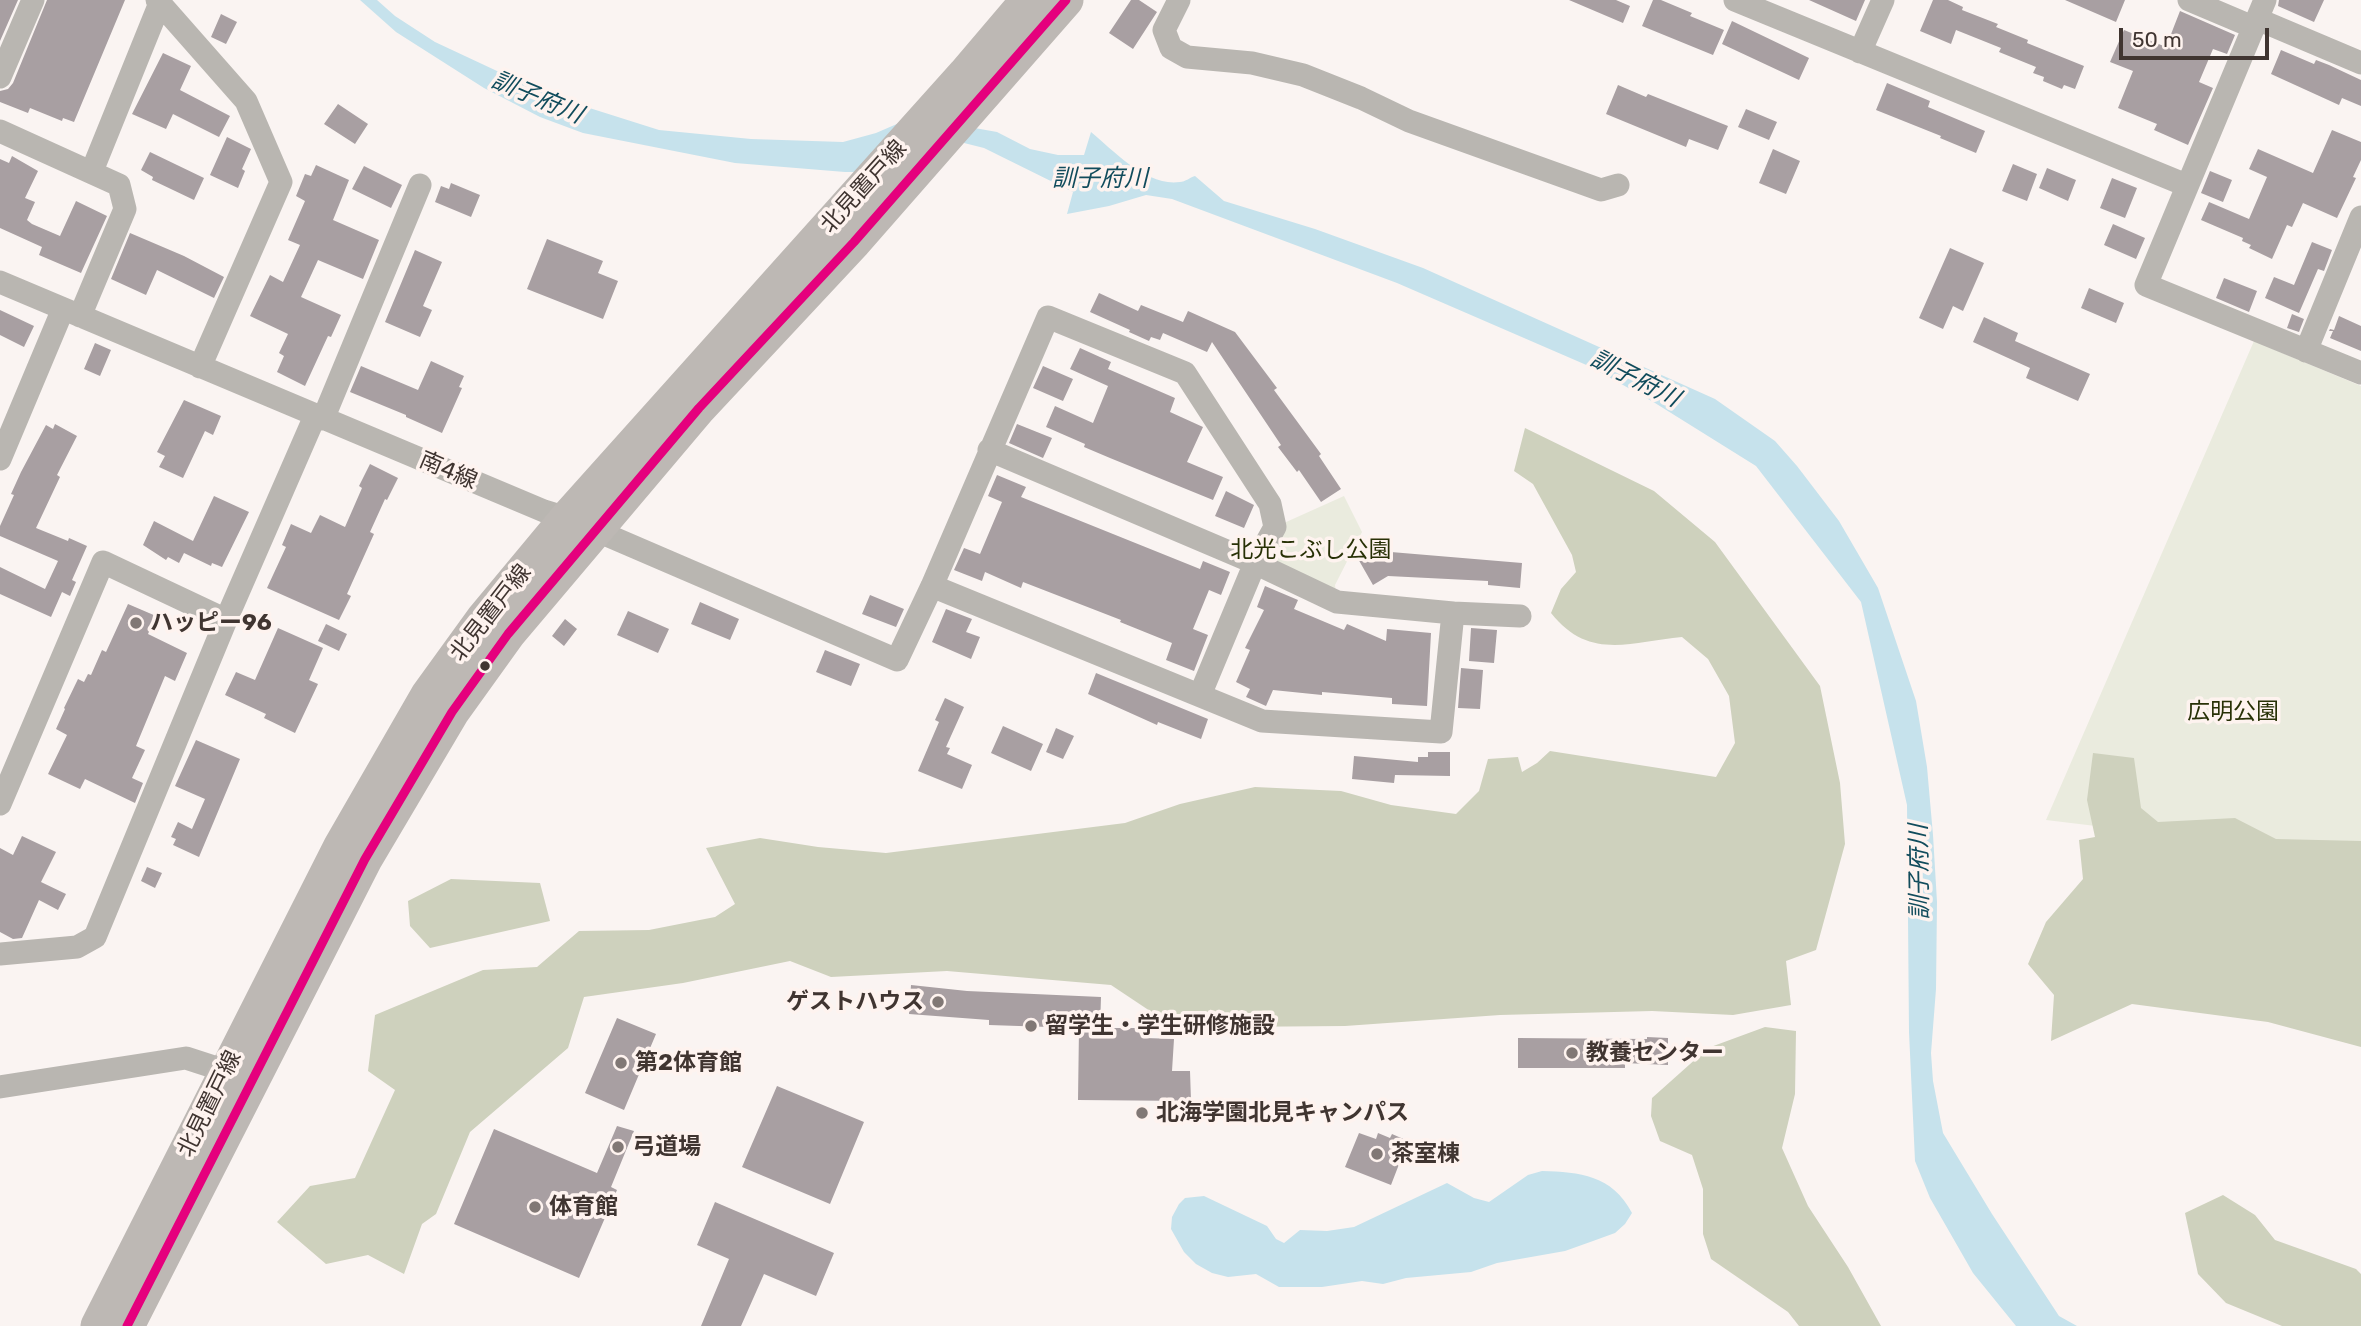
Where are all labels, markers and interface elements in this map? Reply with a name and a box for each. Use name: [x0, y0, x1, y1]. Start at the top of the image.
scale bar: [2123, 14, 2274, 58]
text: 50 m: [2132, 27, 2182, 52]
water label: 訓子府川: [487, 66, 587, 130]
street label: 北見置戸線: [815, 135, 913, 239]
water label: 訓子府川: [1052, 165, 1148, 193]
water label: 訓子府川: [1586, 344, 1684, 414]
street label: 南4線: [415, 447, 481, 495]
park label: 北光こぶし公園: [1231, 536, 1391, 564]
street label: 北見置戸線: [445, 559, 537, 667]
place label: ハッピー96: [150, 609, 272, 637]
marker: ハッピー96: [128, 615, 144, 631]
unlabelled marker: [478, 659, 492, 673]
park label: 広明公園: [2187, 698, 2279, 726]
water label: 訓子府川: [1905, 824, 1935, 920]
place label: ゲストハウス: [786, 988, 924, 1016]
marker: ゲストハウス: [930, 994, 946, 1010]
place label: 留学生・学生研修施設: [1045, 1012, 1275, 1040]
marker: 留学生・学生研修施設: [1023, 1018, 1039, 1034]
place label: 教養センター: [1586, 1039, 1724, 1067]
marker: 教養センター: [1564, 1045, 1580, 1061]
street label: 北見置戸線: [172, 1046, 248, 1162]
place label: 第2体育館: [635, 1049, 742, 1077]
marker: 第2体育館: [613, 1055, 629, 1071]
place label: 北海学園北見キャンパス: [1156, 1099, 1409, 1127]
marker: 北海学園北見キャンパス: [1134, 1105, 1150, 1121]
place label: 弓道場: [632, 1133, 701, 1161]
marker: 弓道場: [610, 1139, 626, 1155]
place label: 茶室棟: [1391, 1140, 1460, 1168]
marker: 茶室棟: [1369, 1146, 1385, 1162]
place label: 体育館: [549, 1193, 618, 1221]
marker: 体育館: [527, 1199, 543, 1215]

